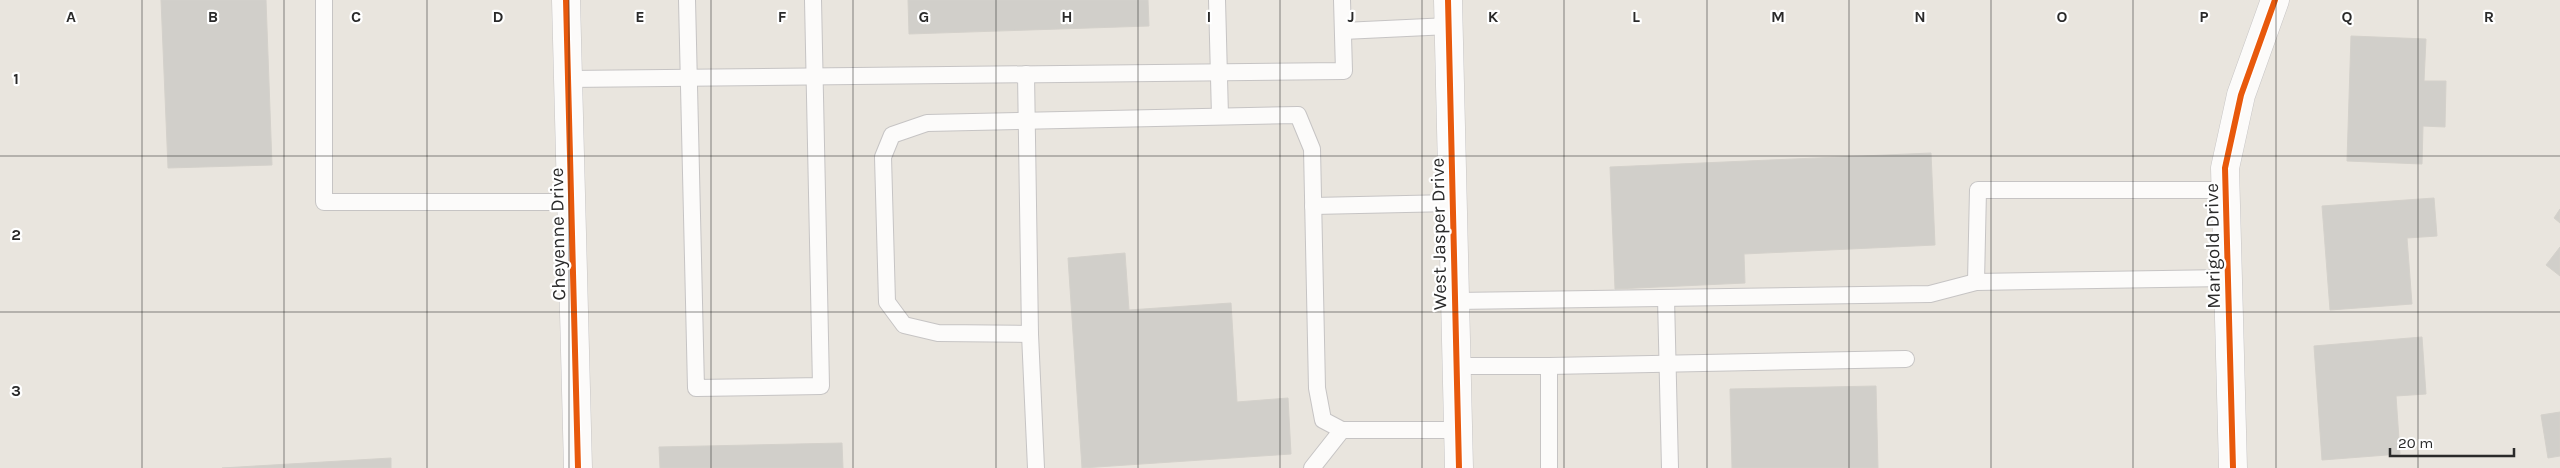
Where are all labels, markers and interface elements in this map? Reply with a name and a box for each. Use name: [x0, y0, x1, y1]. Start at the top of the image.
text: A: [66, 7, 76, 26]
text: B: [208, 7, 218, 26]
text: C: [351, 7, 361, 26]
text: D: [493, 7, 504, 26]
text: E: [635, 7, 645, 26]
text: F: [778, 7, 787, 26]
text: G: [919, 7, 929, 26]
text: H: [1061, 7, 1073, 26]
text: I: [1207, 7, 1211, 26]
text: J: [1347, 7, 1355, 26]
text: K: [1488, 7, 1499, 26]
text: L: [1632, 7, 1640, 26]
text: M: [1771, 7, 1785, 26]
text: N: [1914, 7, 1926, 26]
text: O: [2057, 7, 2068, 26]
text: P: [2199, 7, 2209, 26]
text: Q: [2342, 7, 2353, 26]
text: R: [2484, 7, 2494, 26]
text: 1: [13, 69, 19, 88]
street label: West Jasper Drive: [1427, 158, 1451, 310]
street label: Cheyenne Drive: [546, 167, 570, 301]
street label: Marigold Drive: [2201, 183, 2225, 309]
text: 2: [11, 225, 21, 244]
text: 3: [11, 381, 21, 400]
scale bar: [2390, 426, 2514, 458]
text: 20 m: [2398, 434, 2433, 452]

